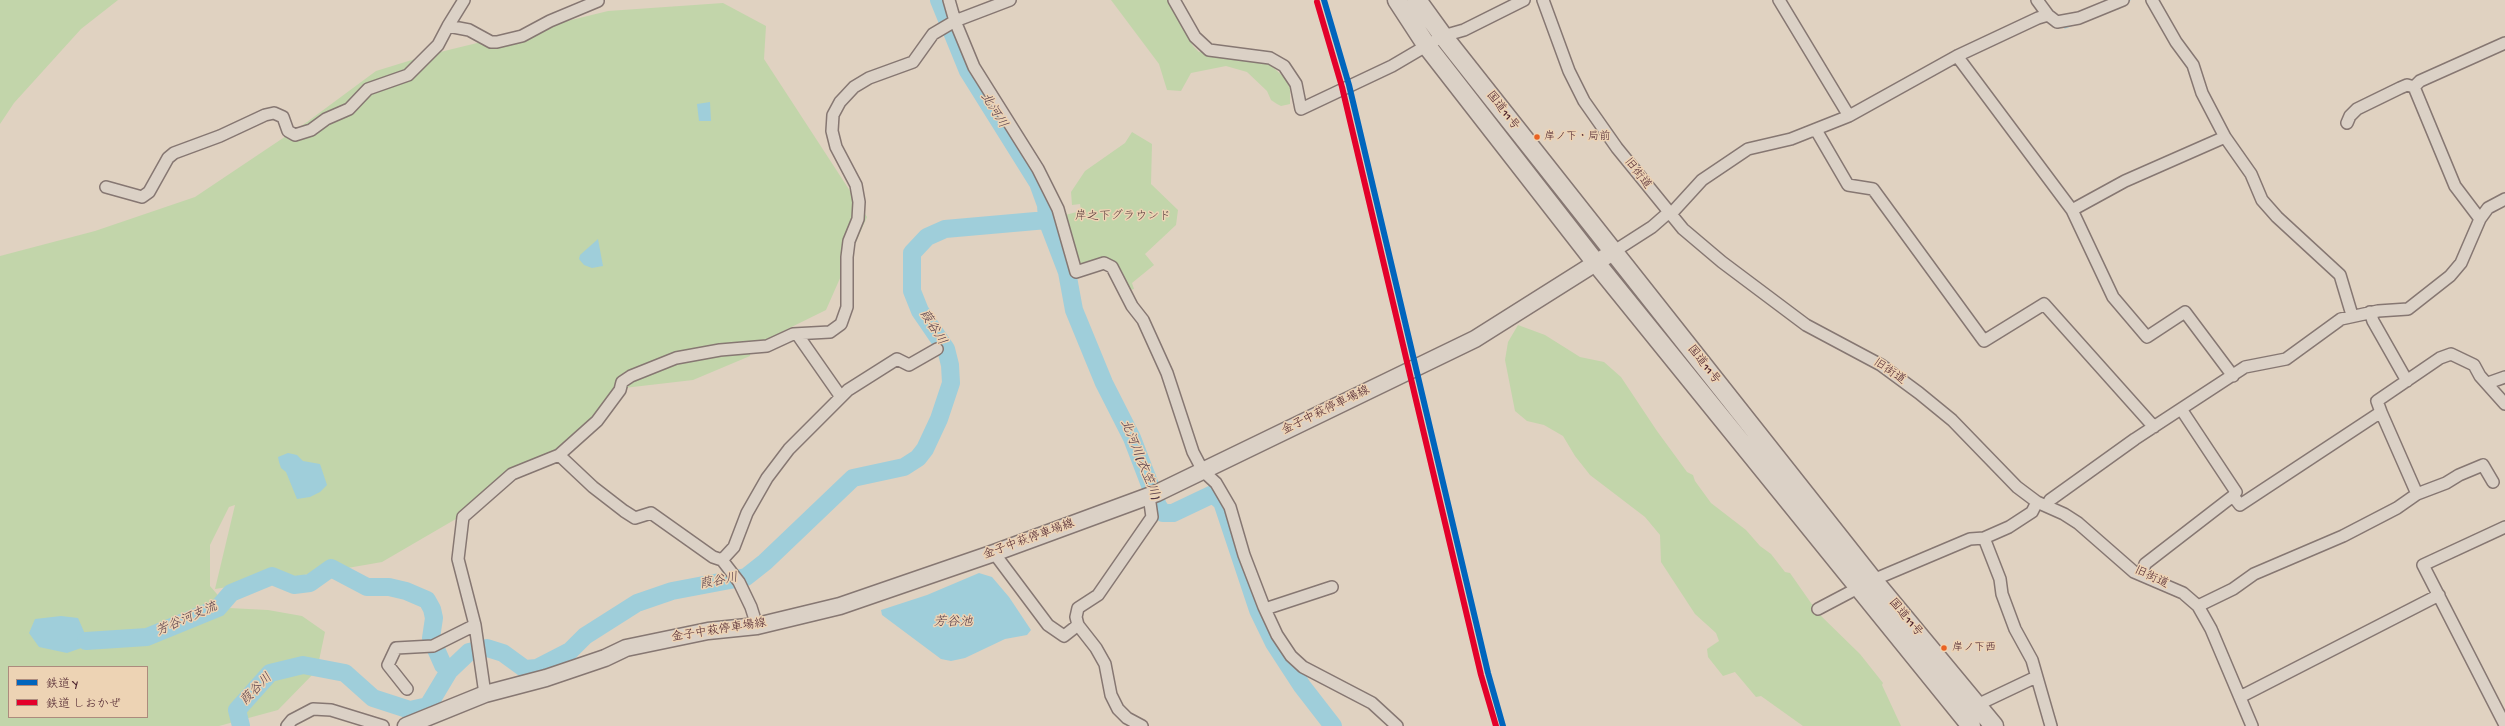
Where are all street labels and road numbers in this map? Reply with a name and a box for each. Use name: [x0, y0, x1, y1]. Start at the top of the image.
street label: 国道11号: [1482, 89, 1522, 133]
street label: 旧街道: [1620, 155, 1654, 193]
street label: 国道11号: [1683, 343, 1723, 387]
street label: 旧街道: [1870, 356, 1908, 388]
street label: 金子中萩停車場線: [1280, 383, 1372, 439]
street label: 金子中萩停車場線: [981, 517, 1077, 563]
street label: 旧街道: [2132, 564, 2170, 592]
street label: 国道11号: [1885, 596, 1925, 640]
street label: 金子中萩停車場線: [670, 616, 768, 646]

